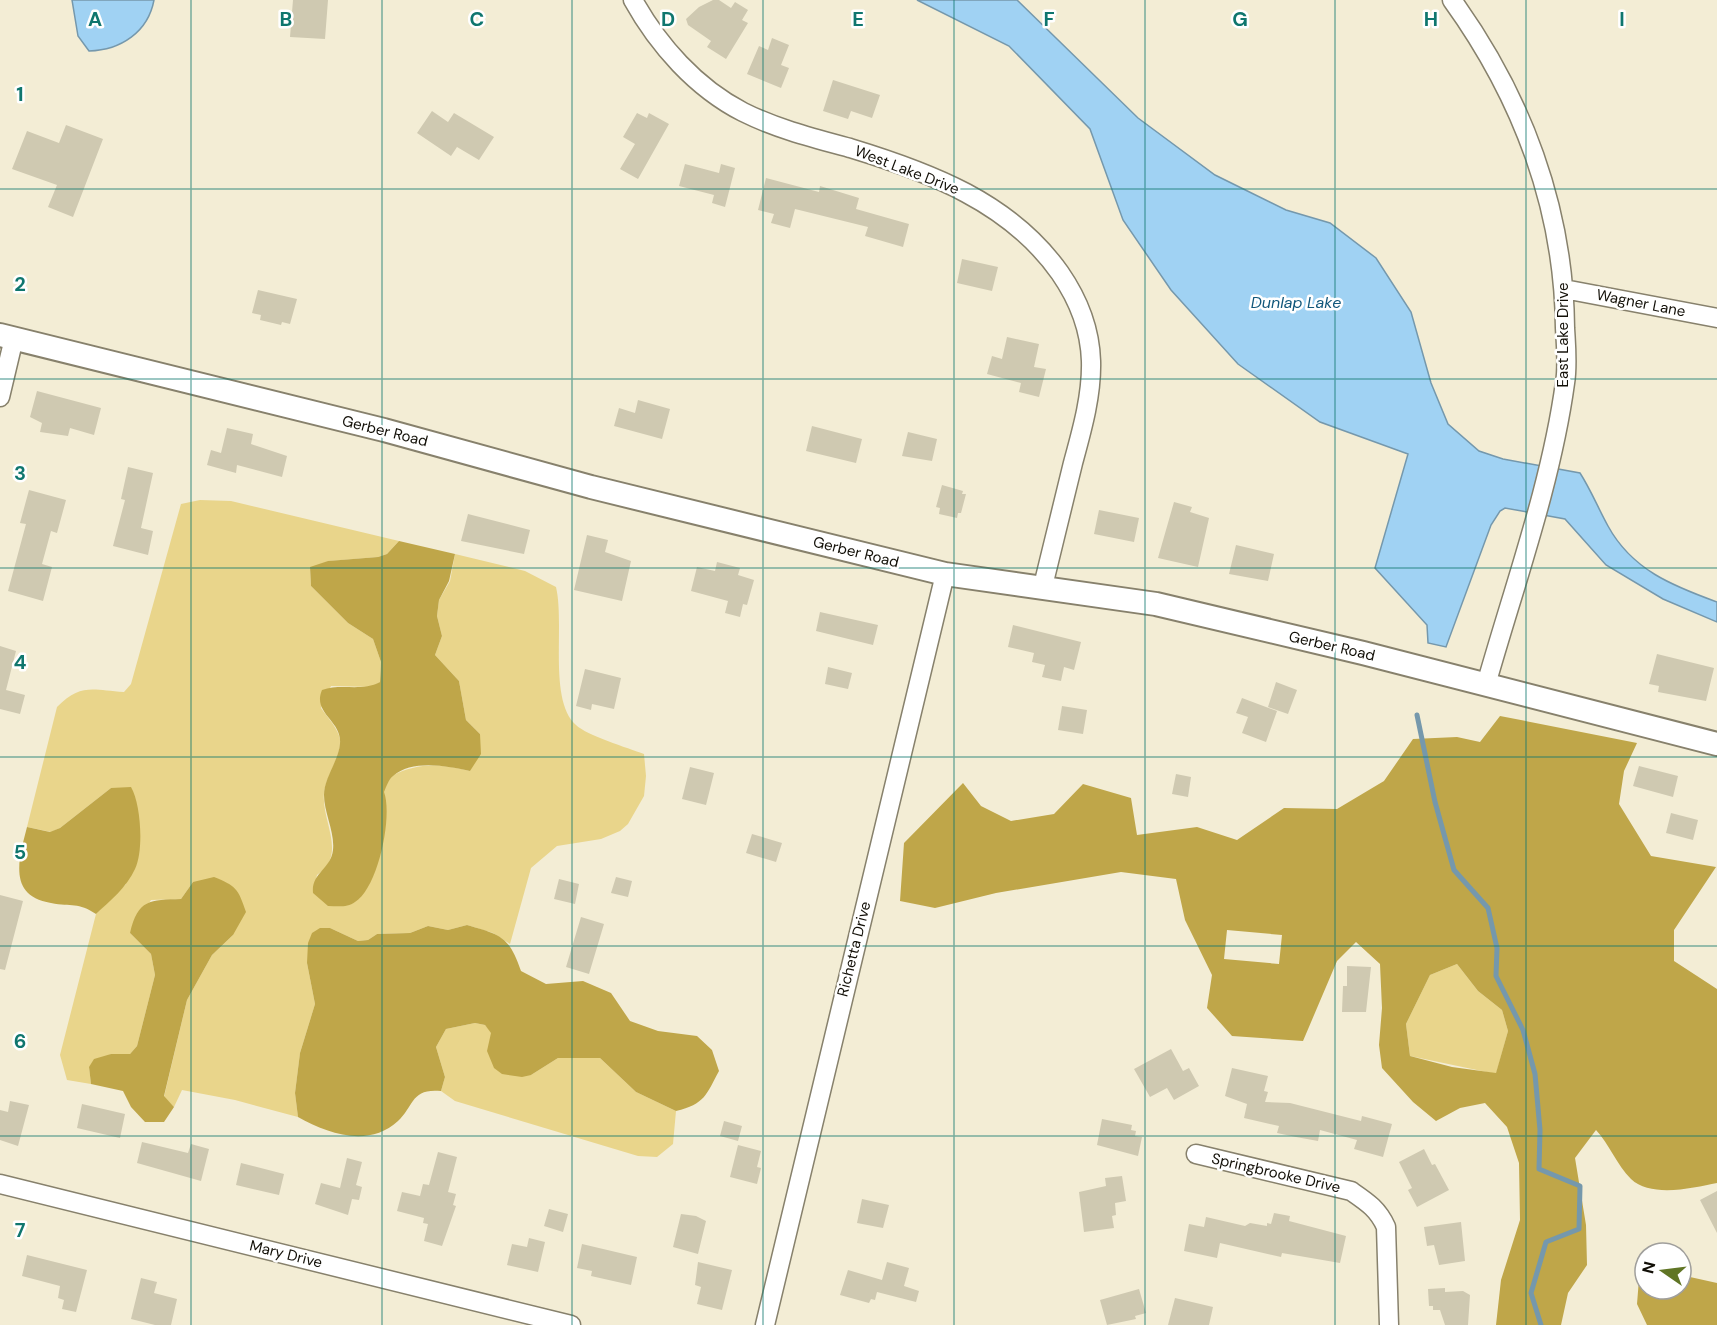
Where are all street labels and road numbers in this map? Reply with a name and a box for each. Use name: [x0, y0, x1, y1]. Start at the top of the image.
street label: West Lake Drive: [852, 141, 962, 199]
street label: East Lake Drive: [1553, 283, 1573, 387]
street label: Wagner Lane: [1595, 285, 1687, 321]
street label: Gerber Road: [340, 411, 430, 451]
street label: Gerber Road: [811, 532, 901, 572]
street label: Gerber Road: [1287, 626, 1377, 666]
street label: Richetta Drive: [833, 899, 875, 999]
street label: Springbrooke Drive: [1210, 1148, 1342, 1198]
street label: Mary Drive: [248, 1235, 324, 1273]

